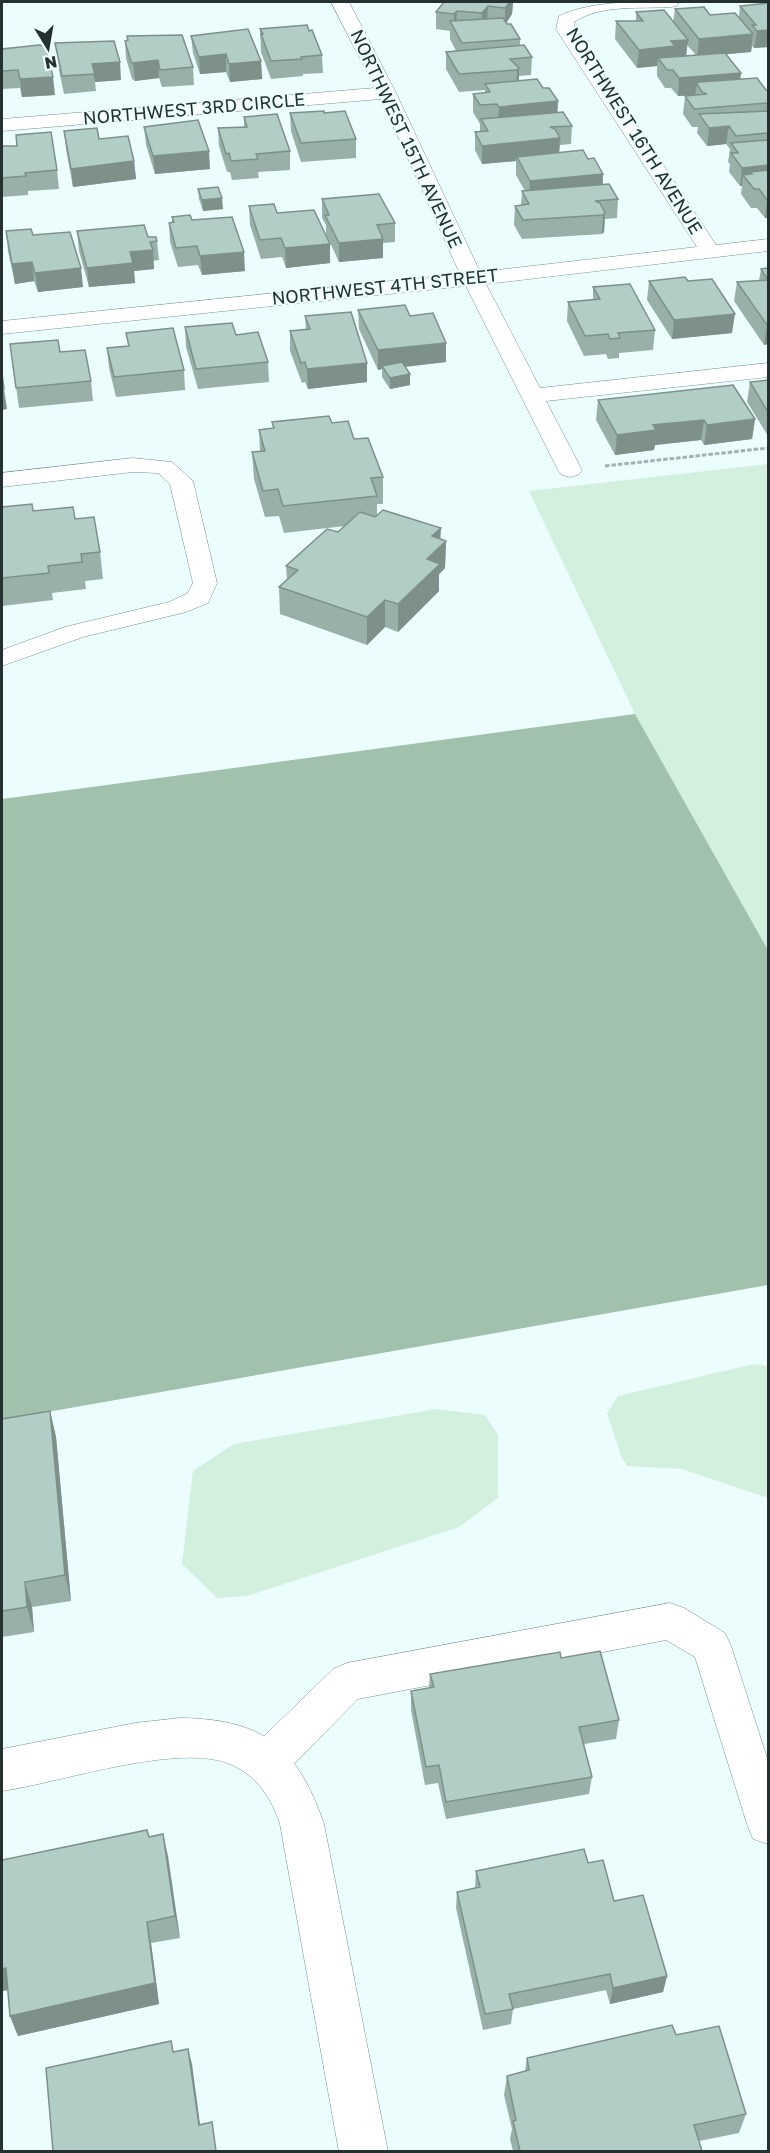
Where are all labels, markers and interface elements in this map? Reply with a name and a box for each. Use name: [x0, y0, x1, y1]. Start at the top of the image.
north arrow: [18, 18, 78, 78]
street label: NORTHWEST 16TH AVENUE: [562, 23, 708, 238]
street label: NORTHWEST 15TH AVENUE: [346, 26, 467, 252]
text: N: [43, 52, 59, 74]
street label: NORTHWEST 3RD CIRCLE: [82, 87, 306, 129]
street label: NORTHWEST 4TH STREET: [271, 263, 499, 309]

